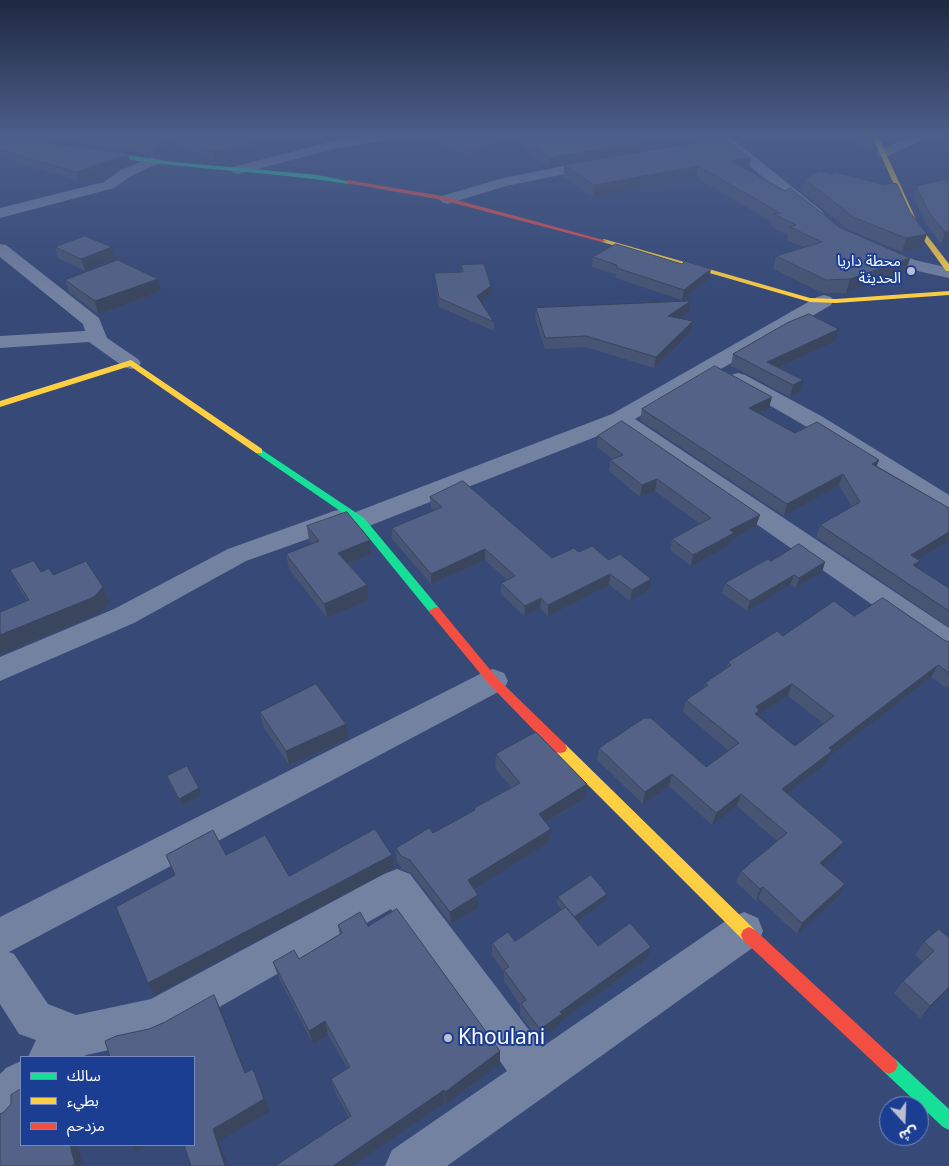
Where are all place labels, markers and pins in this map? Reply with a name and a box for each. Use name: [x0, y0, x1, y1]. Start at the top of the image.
place label: محطة داريا الحديثة: [837, 253, 901, 288]
marker: محطة داريا الحديثة: [905, 265, 917, 277]
place label: Khoulani: [458, 1025, 545, 1051]
marker: Khoulani: [442, 1032, 454, 1044]

